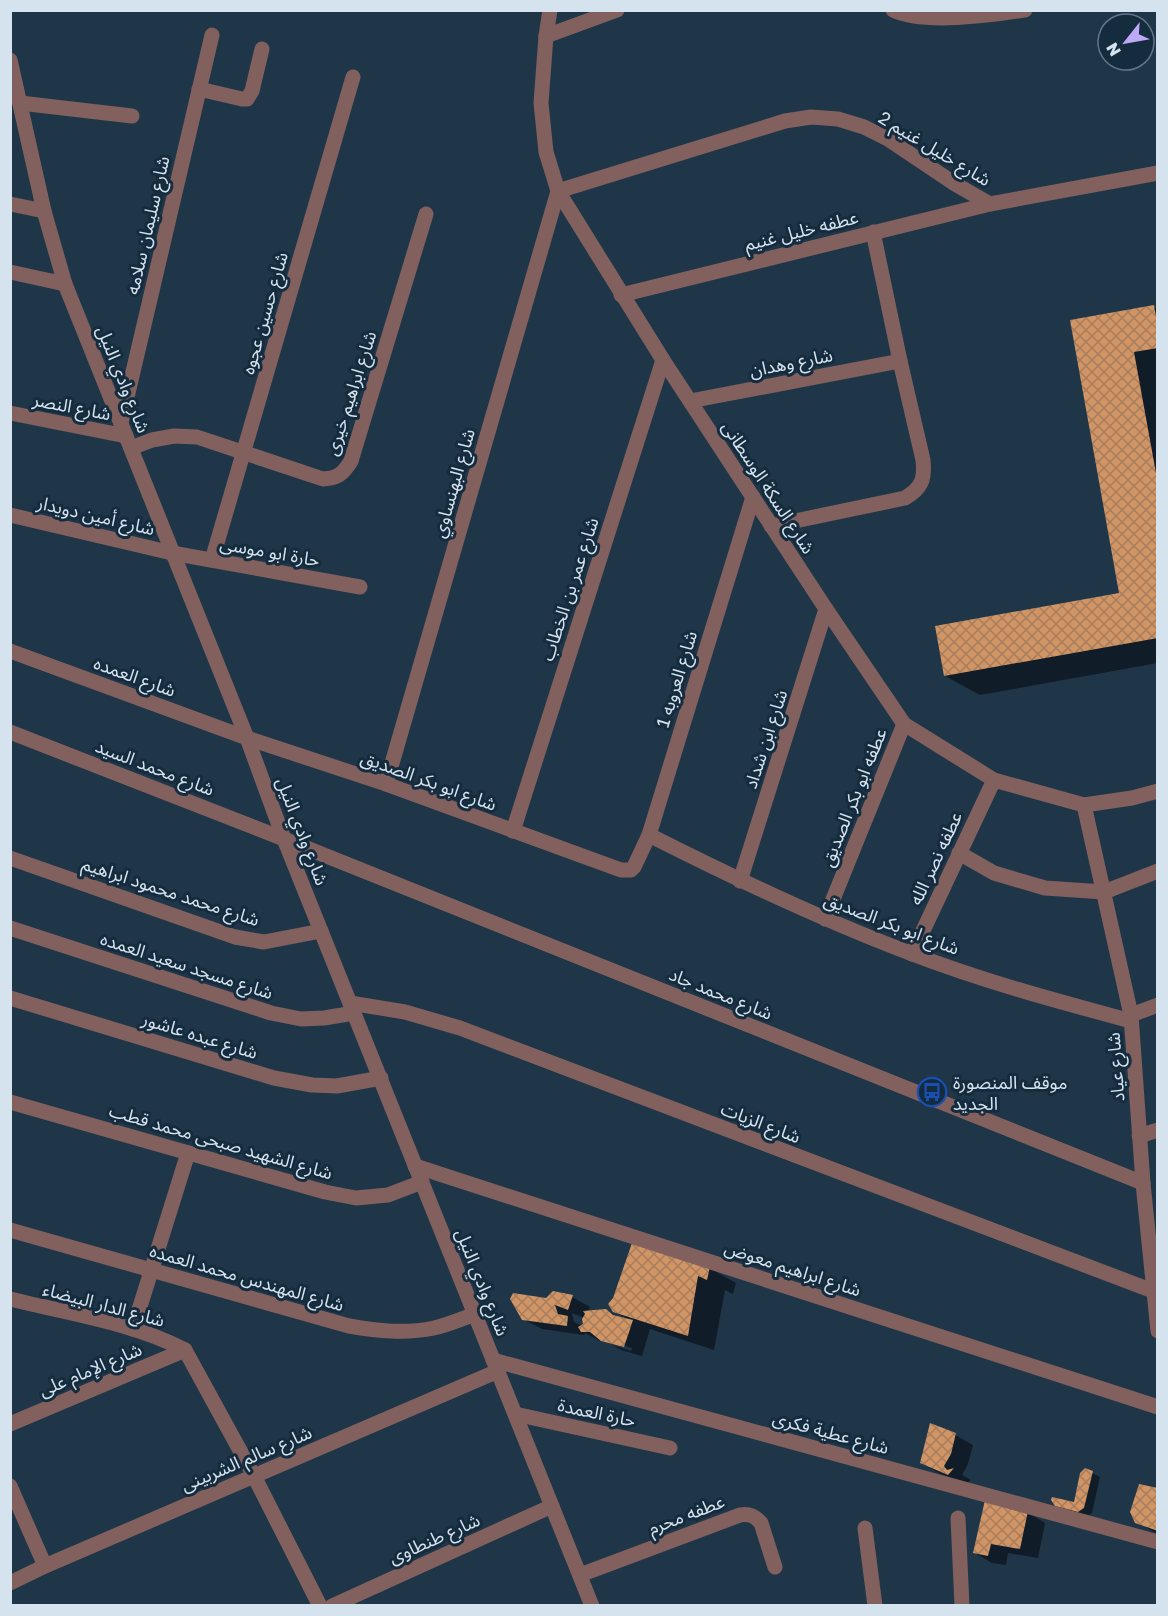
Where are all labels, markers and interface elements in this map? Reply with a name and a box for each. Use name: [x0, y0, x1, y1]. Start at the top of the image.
north arrow: [1096, 12, 1156, 72]
text: N: [1101, 39, 1125, 60]
street label: شارع خليل غنيم 2: [873, 106, 995, 194]
street label: شارع سليمان سلامه: [120, 154, 178, 297]
street label: عطفه خليل غنيم: [742, 205, 861, 258]
street label: شارع حسين عجوه: [236, 249, 296, 378]
street label: شارع وادي النيل: [89, 322, 155, 437]
street label: شارع ابراهيم خيرى: [320, 328, 384, 459]
street label: شارع وهدان: [748, 343, 835, 385]
street label: شارع النصر: [29, 387, 113, 428]
street label: شارع السكة الوسطانى: [715, 416, 820, 560]
street label: شارع البهنساوي: [427, 426, 483, 541]
street label: شارع أمين دويدار: [33, 491, 157, 543]
street label: شارع عمر بن الخطاب: [535, 515, 606, 665]
street label: حارة ابو موسى: [218, 531, 322, 572]
street label: شارع العروبه 1: [651, 628, 705, 731]
street label: شارع العمده: [90, 651, 179, 705]
street label: شارع ابن شداد: [739, 687, 795, 793]
street label: عطفه ابو بكر الصديق: [815, 725, 892, 870]
street label: شارع محمد السيد: [91, 734, 218, 803]
street label: شارع ابو بكر الصديق: [357, 745, 500, 819]
street label: شارع وادي النيل: [269, 774, 334, 889]
street label: عطفه نصر الله: [904, 808, 967, 909]
street label: شارع محمد محمود ابراهيم: [78, 852, 262, 934]
street label: شارع ابو بكر الصديق: [820, 887, 963, 963]
street label: شارع مسجد سعيد العمده: [97, 927, 276, 1007]
street label: شارع محمد جاد: [665, 962, 776, 1027]
street label: شارع عبده عاشور: [137, 1007, 260, 1067]
street label: شارع عياد: [1102, 1031, 1132, 1102]
place label: موقف المنصورة الجديد: [953, 1071, 1068, 1114]
bus stop icon: موقف المنصورة الجديد: [916, 1076, 948, 1108]
street label: شارع الزيات: [717, 1097, 804, 1151]
street label: شارع الشهيد صبحى محمد قطب: [106, 1099, 335, 1187]
street label: شارع وادي النيل: [448, 1225, 514, 1340]
street label: شارع ابراهيم معوض: [721, 1236, 864, 1304]
street label: شارع المهندس محمد العمده: [146, 1239, 347, 1319]
street label: شارع الدار البيضاء: [40, 1277, 167, 1335]
street label: شارع الإمام على: [35, 1337, 146, 1404]
street label: حارة العمدة: [556, 1393, 638, 1432]
street label: شارع عطية فكرى: [769, 1406, 892, 1462]
street label: شارع سالم الشربينى: [177, 1421, 316, 1499]
street label: عطفه محرم: [645, 1489, 729, 1542]
street label: شارع طنطاوى: [385, 1508, 485, 1572]

